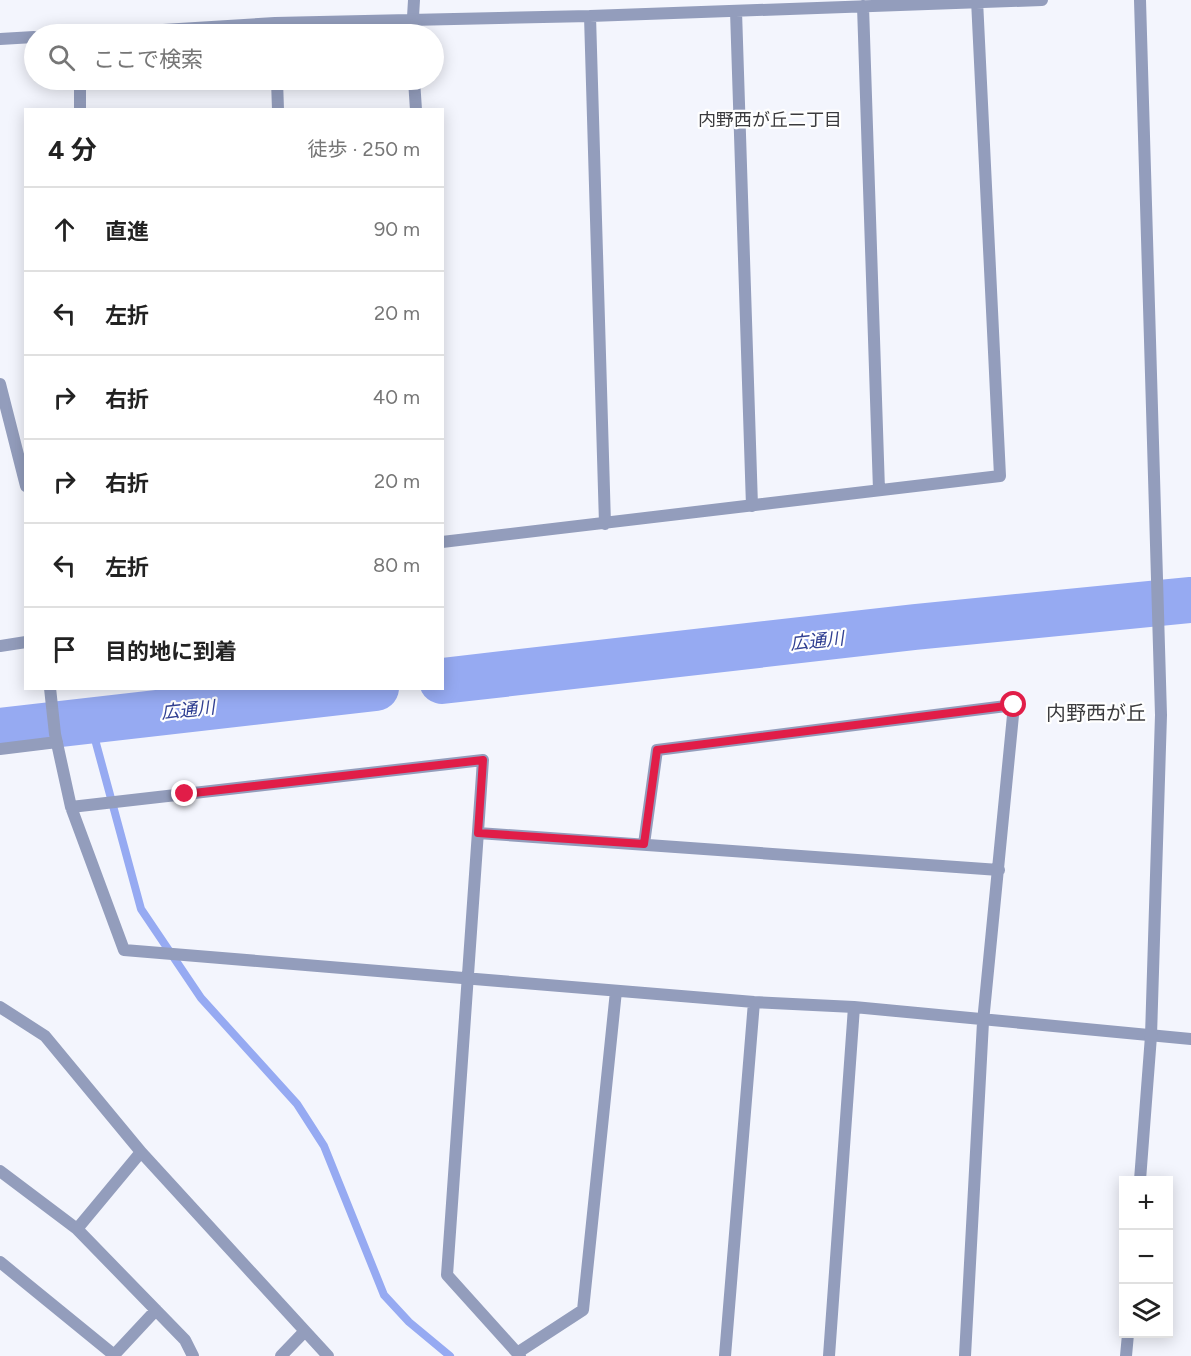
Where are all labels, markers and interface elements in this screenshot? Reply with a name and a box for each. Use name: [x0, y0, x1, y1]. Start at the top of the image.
search box: [24, 24, 444, 90]
icon: search: [45, 41, 78, 74]
text: ここで検索: [93, 46, 203, 73]
district label: 内野西が丘二丁目: [698, 109, 842, 131]
text: 4 分: [48, 134, 97, 166]
text: 徒歩 · 250 m: [308, 137, 420, 161]
icon: ahead: [48, 213, 81, 246]
text: 90 m: [374, 217, 420, 241]
text: 直進: [105, 218, 149, 245]
icon: left: [48, 297, 81, 330]
text: 20 m: [374, 301, 420, 325]
text: 左折: [105, 302, 149, 329]
icon: right: [48, 381, 81, 414]
text: 40 m: [373, 385, 420, 409]
text: 右折: [105, 386, 149, 413]
icon: right: [48, 465, 81, 498]
text: 20 m: [374, 469, 420, 493]
text: 右折: [105, 470, 149, 497]
icon: left: [48, 549, 81, 582]
text: 80 m: [373, 553, 420, 577]
text: 左折: [105, 554, 149, 581]
water label: 広通川: [789, 627, 847, 655]
icon: arrive: [48, 633, 81, 666]
text: 目的地に到着: [105, 638, 237, 665]
route start: [1000, 691, 1026, 717]
water label: 広通川: [160, 696, 218, 724]
district label: 内野西が丘: [1046, 701, 1146, 725]
route end: [171, 780, 197, 806]
map controls: [1119, 1176, 1173, 1338]
button: +: [1119, 1176, 1173, 1230]
button: −: [1119, 1230, 1173, 1284]
button: layers: [1119, 1284, 1173, 1338]

